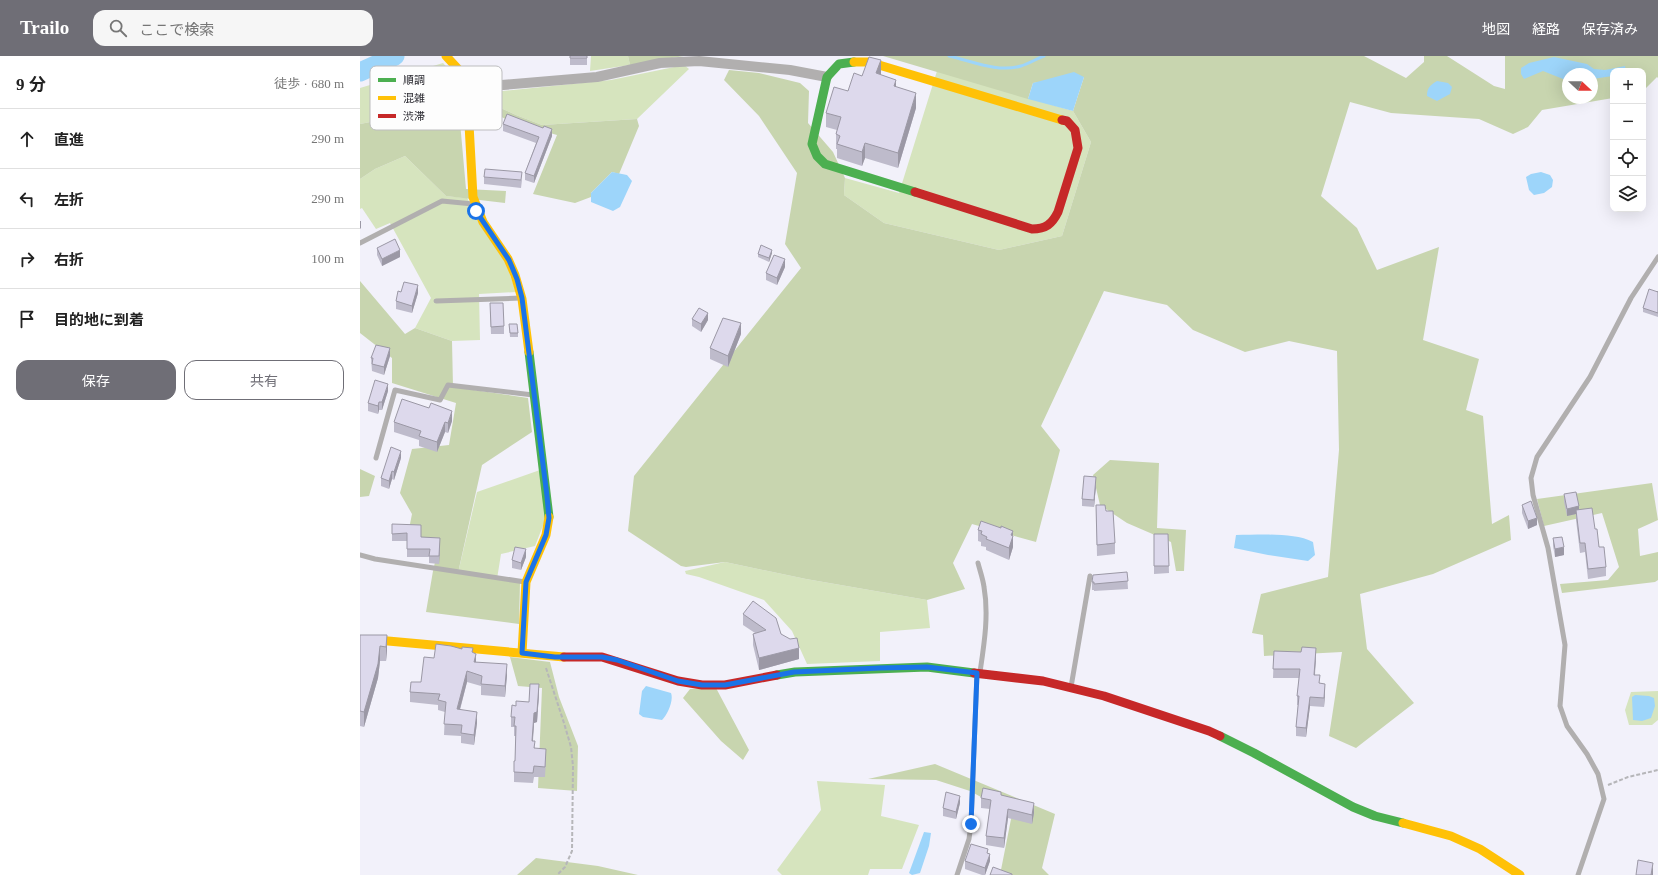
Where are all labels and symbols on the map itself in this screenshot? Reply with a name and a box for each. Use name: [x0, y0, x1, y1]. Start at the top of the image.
legend: [370, 66, 502, 130]
north arrow: [1562, 68, 1598, 104]
text: 順調: [403, 74, 425, 86]
text: 混雑: [403, 92, 425, 104]
text: 渋滞: [403, 110, 425, 122]
route start: [467, 202, 485, 220]
route end: [962, 815, 980, 833]

